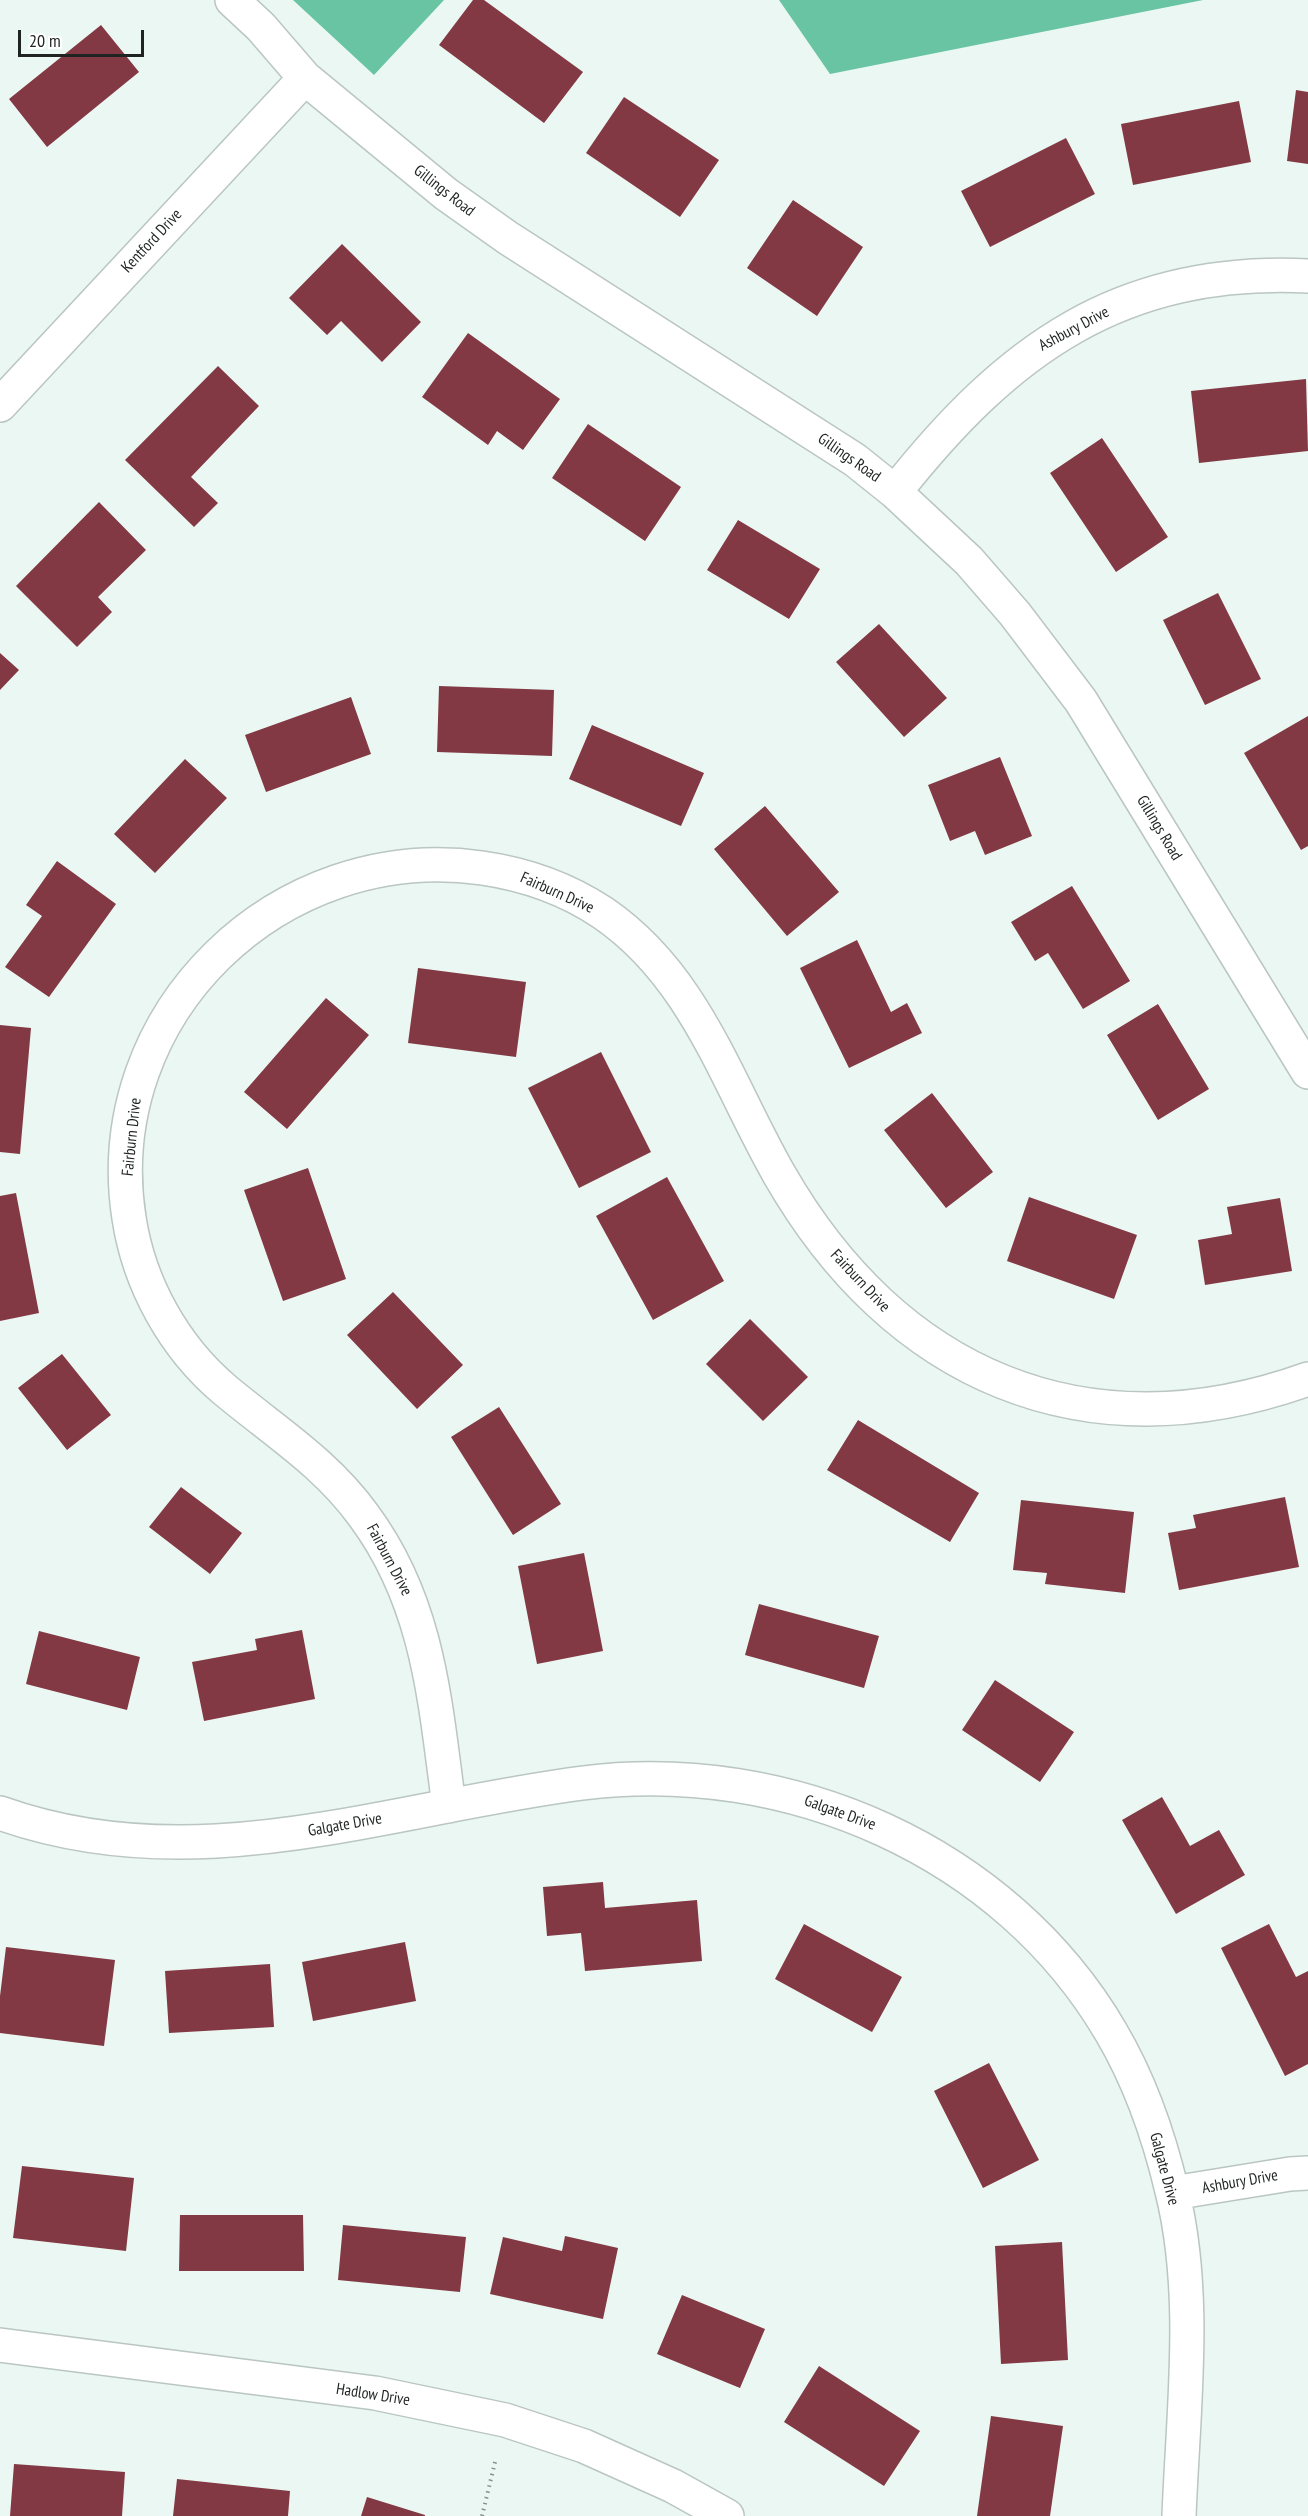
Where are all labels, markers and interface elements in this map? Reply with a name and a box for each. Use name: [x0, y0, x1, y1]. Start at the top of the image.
scale bar: [21, 18, 147, 56]
text: 20 m: [29, 29, 61, 52]
street label: Gillings Road: [410, 161, 478, 221]
street label: Kentford Drive: [118, 205, 186, 277]
street label: Ashbury Drive: [1036, 303, 1112, 355]
street label: Gillings Road: [814, 429, 884, 487]
street label: Gillings Road: [1132, 792, 1186, 864]
street label: Fairburn Drive: [517, 868, 597, 918]
street label: Fairburn Drive: [118, 1097, 146, 1177]
street label: Fairburn Drive: [826, 1246, 894, 1316]
street label: Fairburn Drive: [362, 1521, 416, 1599]
street label: Galgate Drive: [802, 1791, 878, 1835]
street label: Galgate Drive: [307, 1809, 383, 1841]
street label: Galgate Drive: [1145, 2130, 1183, 2208]
street label: Ashbury Drive: [1201, 2166, 1279, 2198]
street label: Hadlow Drive: [335, 2380, 411, 2410]

